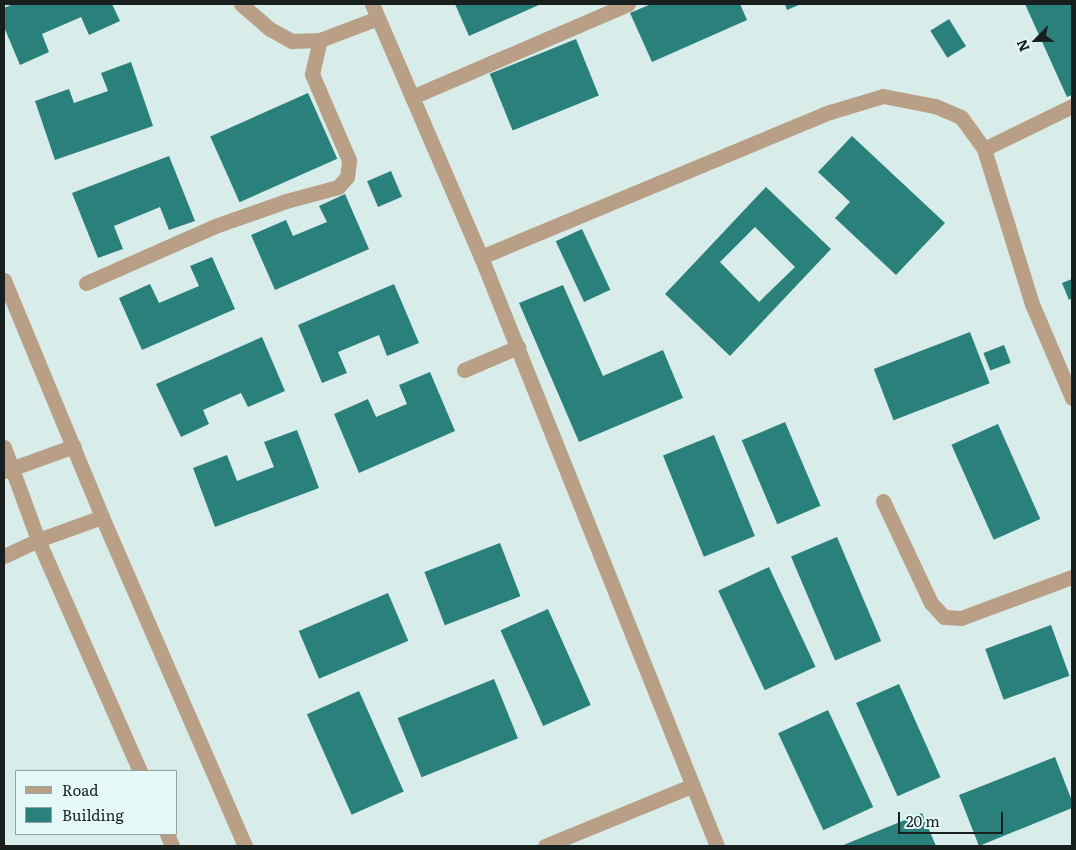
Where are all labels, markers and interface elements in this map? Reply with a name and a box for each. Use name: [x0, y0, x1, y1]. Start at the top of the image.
north arrow: [1011, 15, 1061, 65]
text: N: [1011, 37, 1034, 55]
legend: [15, 770, 178, 835]
text: Road: [62, 778, 98, 801]
scale bar: [901, 802, 1006, 834]
text: Building: [62, 803, 124, 826]
text: 20 m: [906, 809, 940, 832]

